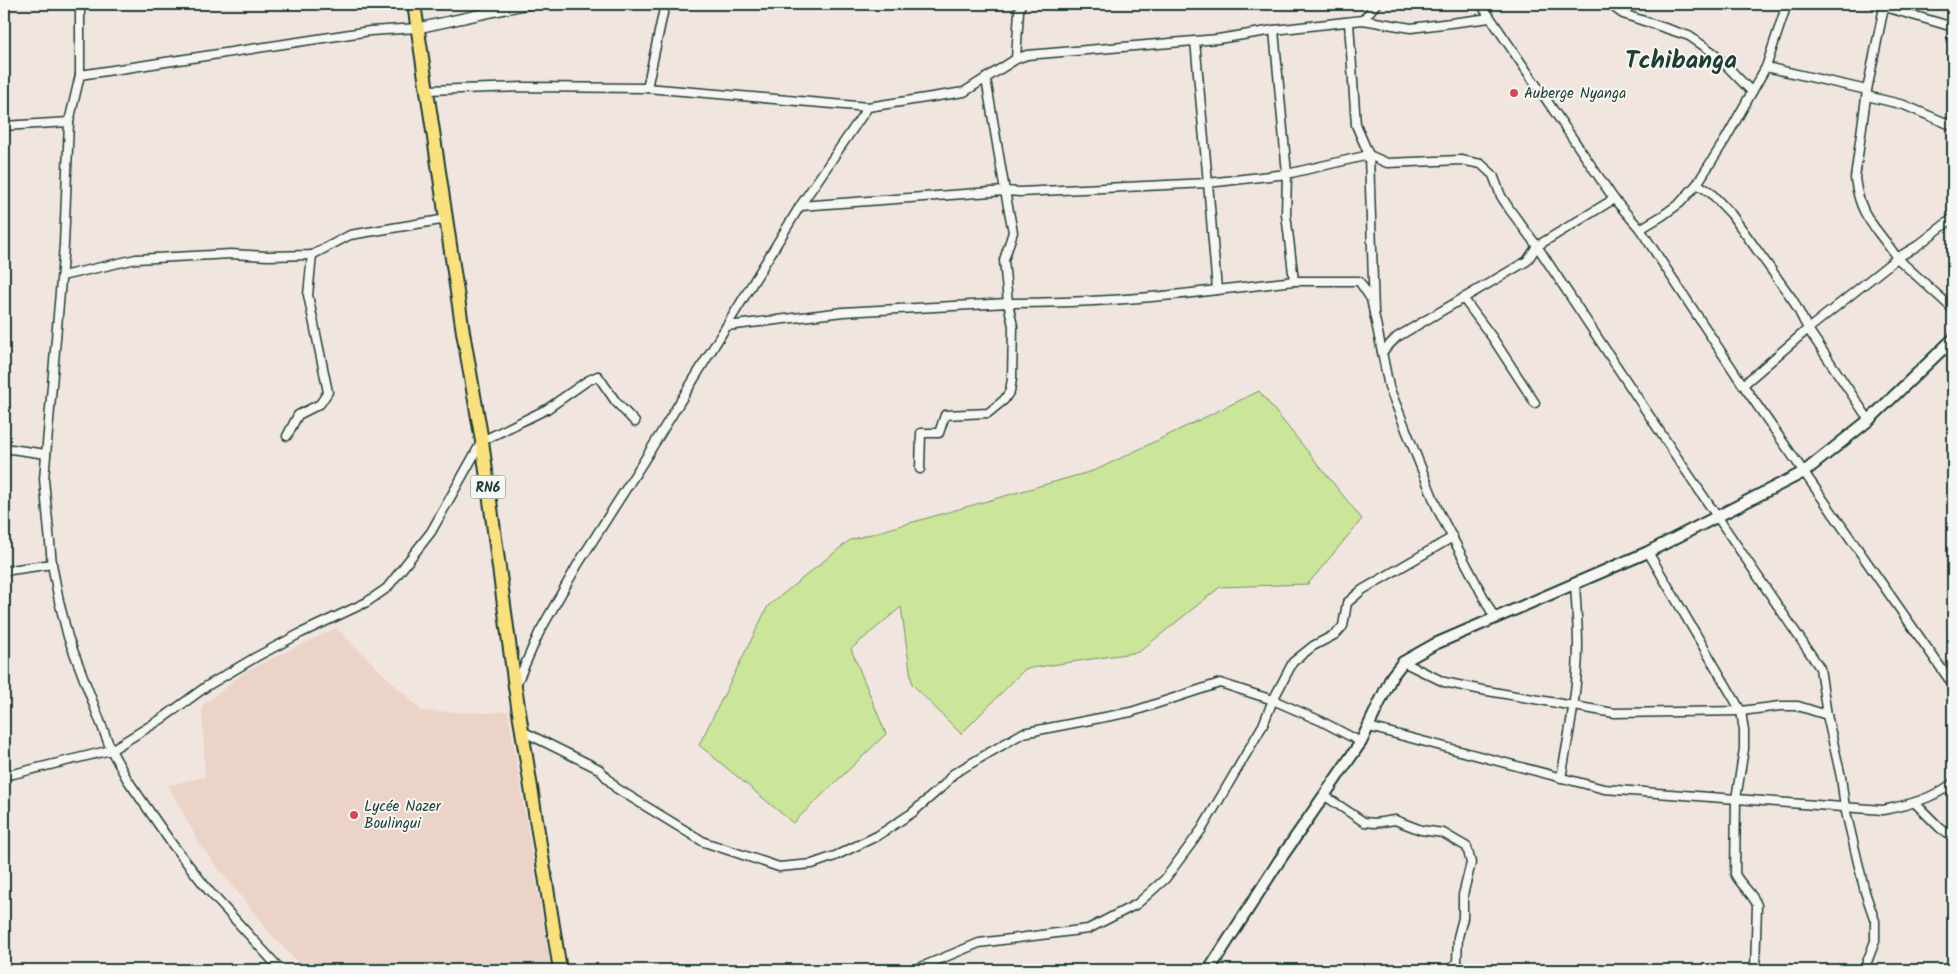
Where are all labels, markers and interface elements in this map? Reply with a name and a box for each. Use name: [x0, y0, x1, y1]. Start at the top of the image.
district label: Tchibanga: [1625, 41, 1737, 81]
place label: Auberge Nyanga: [1524, 82, 1626, 106]
marker: Auberge Nyanga: [1508, 87, 1520, 99]
road number: RN6: [470, 476, 506, 498]
place label: Lycée Nazer Boulingui: [364, 795, 442, 836]
marker: Lycée Nazer Boulingui: [348, 809, 360, 821]

